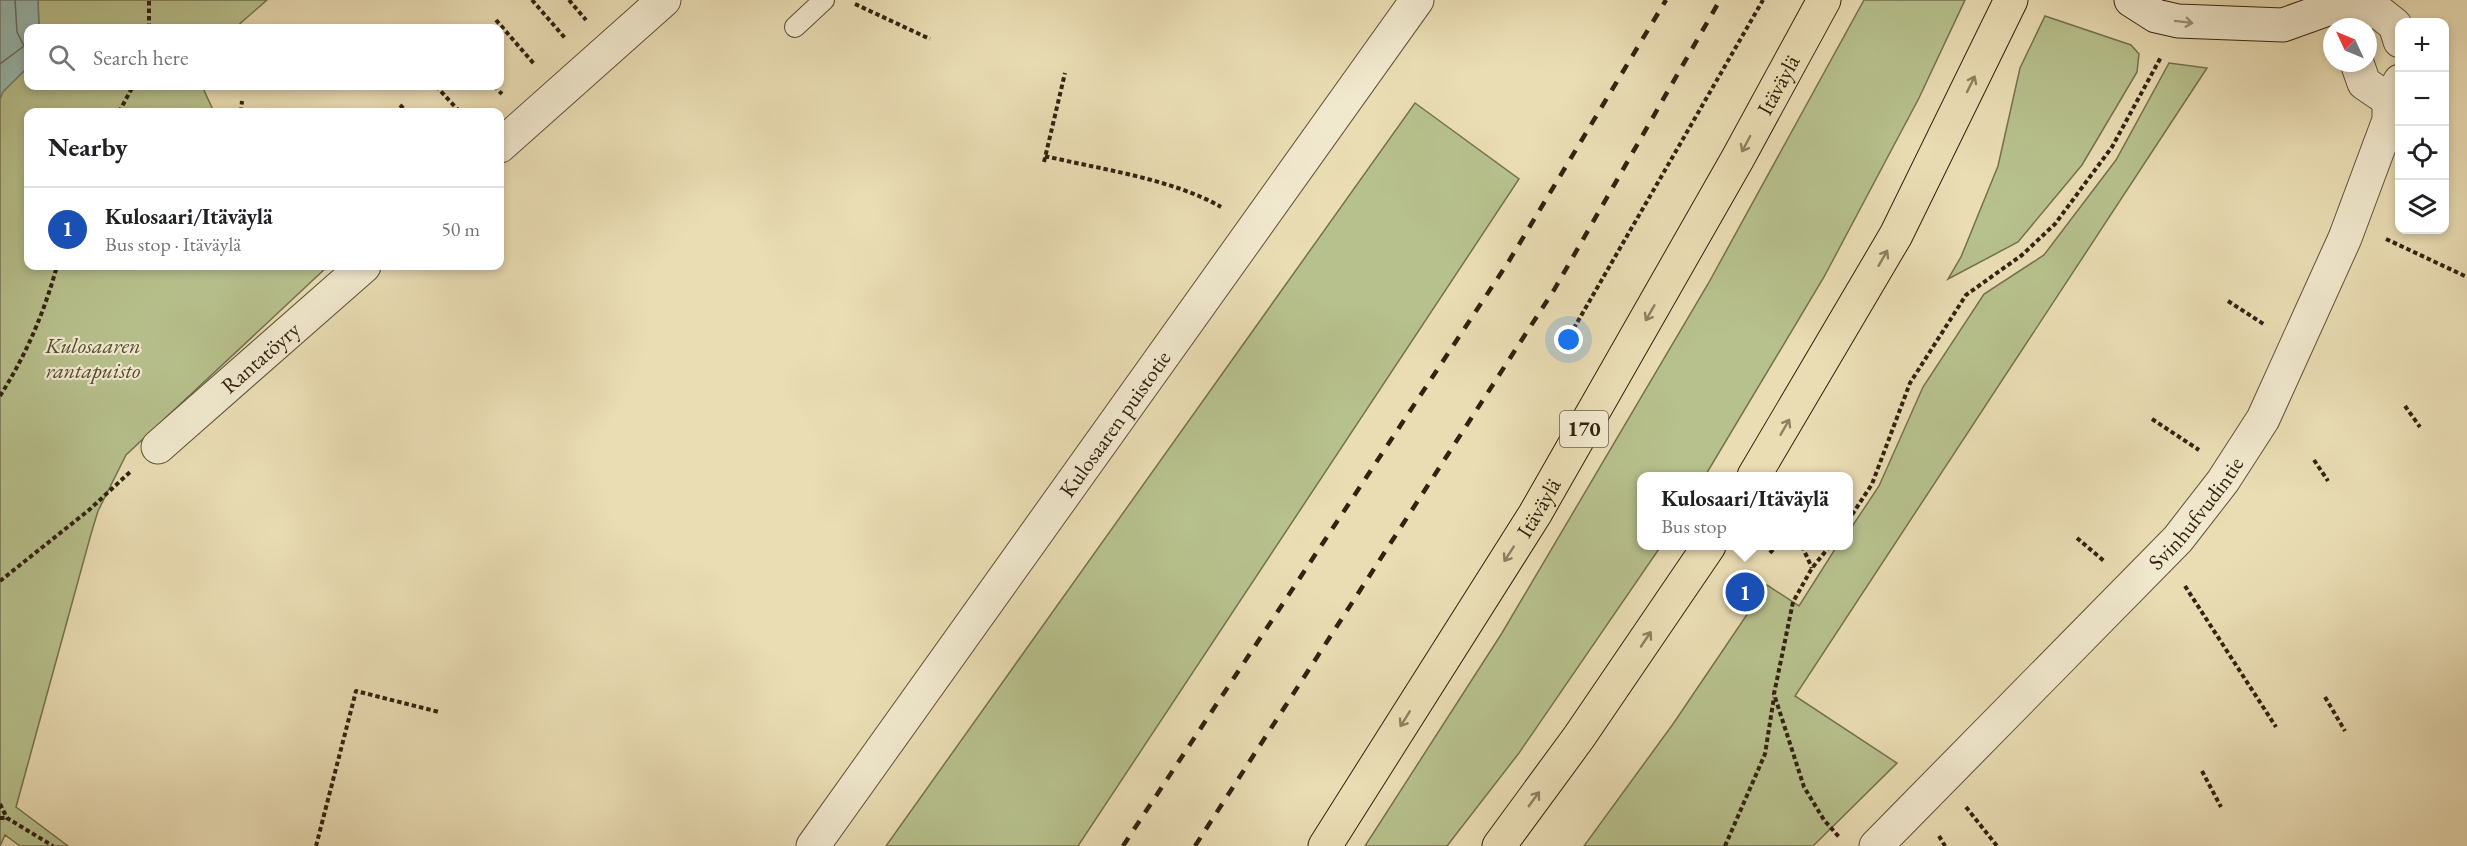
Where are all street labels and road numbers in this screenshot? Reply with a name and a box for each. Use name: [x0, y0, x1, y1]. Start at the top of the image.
street label: Itäväylä: [1750, 50, 1807, 120]
street label: Rantatöyry: [215, 315, 306, 400]
street label: Kulosaaren puistotie: [1053, 344, 1177, 503]
road number: 170: [1560, 411, 1608, 447]
street label: Svinhufvudintie: [2142, 451, 2250, 576]
street label: Itäväylä: [1510, 473, 1568, 543]

